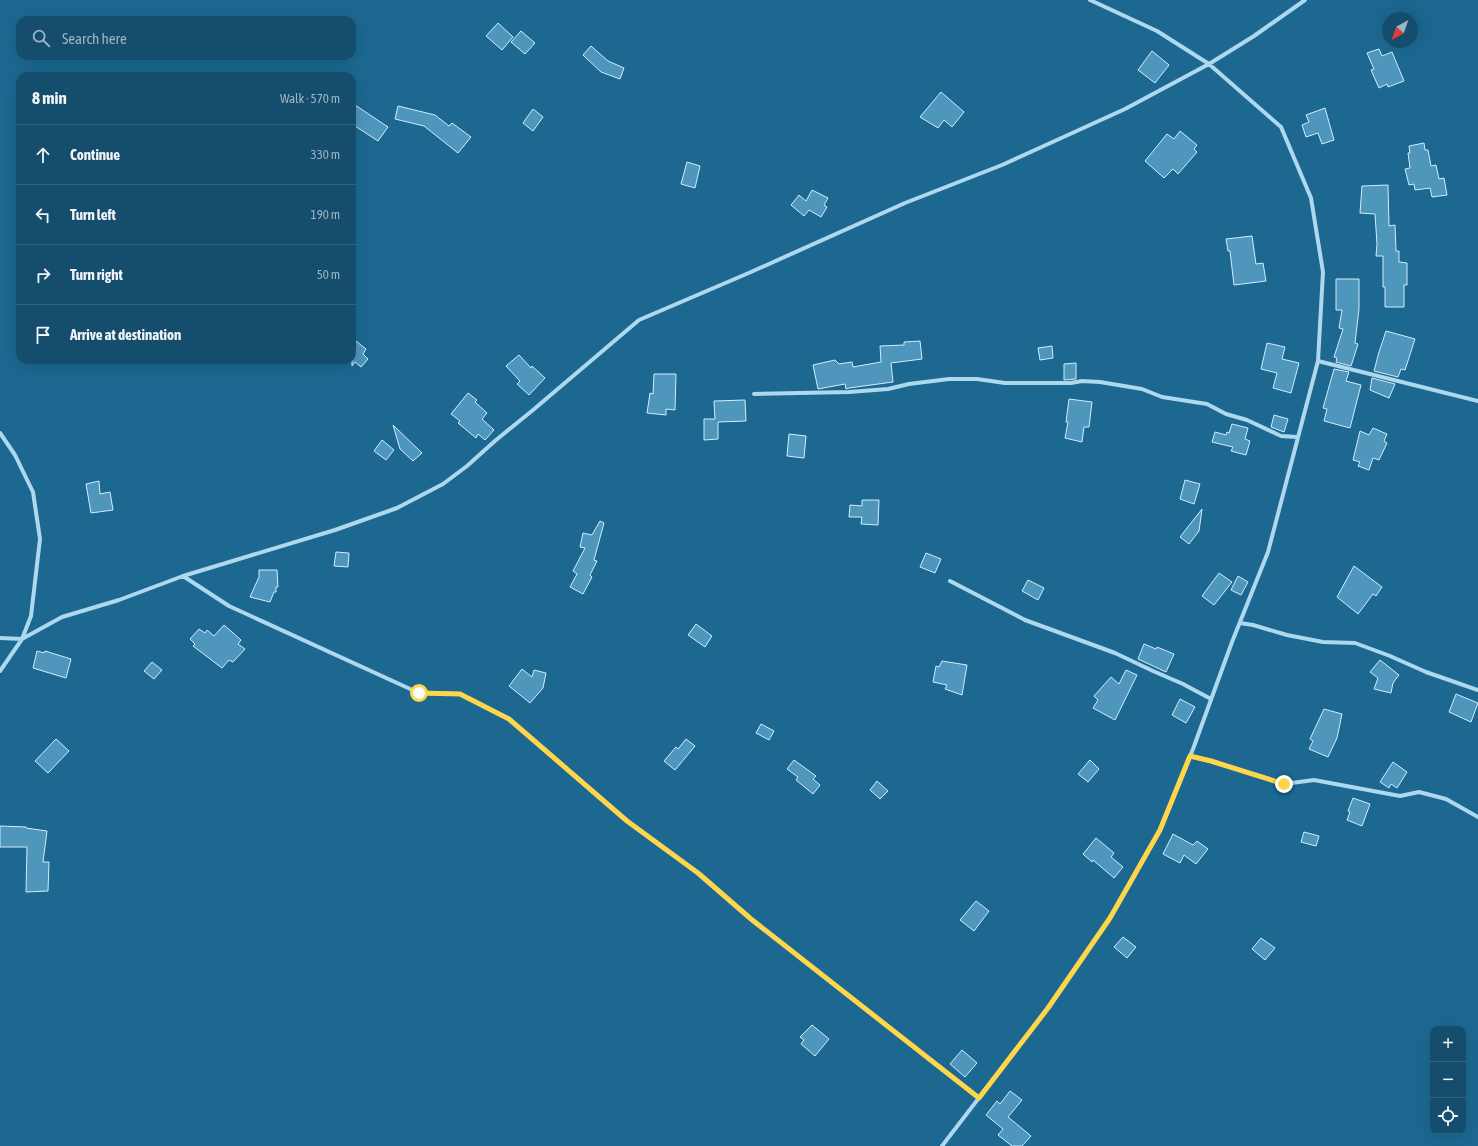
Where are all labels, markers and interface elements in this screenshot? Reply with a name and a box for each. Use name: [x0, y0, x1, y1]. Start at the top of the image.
north arrow: [1382, 12, 1418, 48]
search box: [16, 16, 356, 60]
icon: search: [30, 27, 52, 49]
text: Search here: [62, 30, 127, 47]
text: 8 min: [32, 88, 67, 108]
text: Walk · 570 m: [280, 91, 340, 106]
icon: ahead: [32, 144, 54, 166]
text: Continue: [70, 146, 120, 163]
text: 330 m: [311, 147, 340, 162]
icon: left: [32, 204, 54, 226]
text: Turn left: [70, 206, 116, 223]
text: 190 m: [311, 207, 340, 222]
icon: right: [32, 264, 54, 286]
text: Turn right: [70, 266, 123, 283]
text: 50 m: [317, 267, 340, 282]
icon: arrive: [32, 324, 54, 346]
text: Arrive at destination: [70, 326, 181, 343]
route start: [410, 684, 428, 702]
route end: [1275, 775, 1293, 793]
map controls: [1430, 1026, 1466, 1134]
button: +: [1430, 1026, 1466, 1062]
button: −: [1430, 1062, 1466, 1098]
button: locate: [1430, 1098, 1466, 1134]

